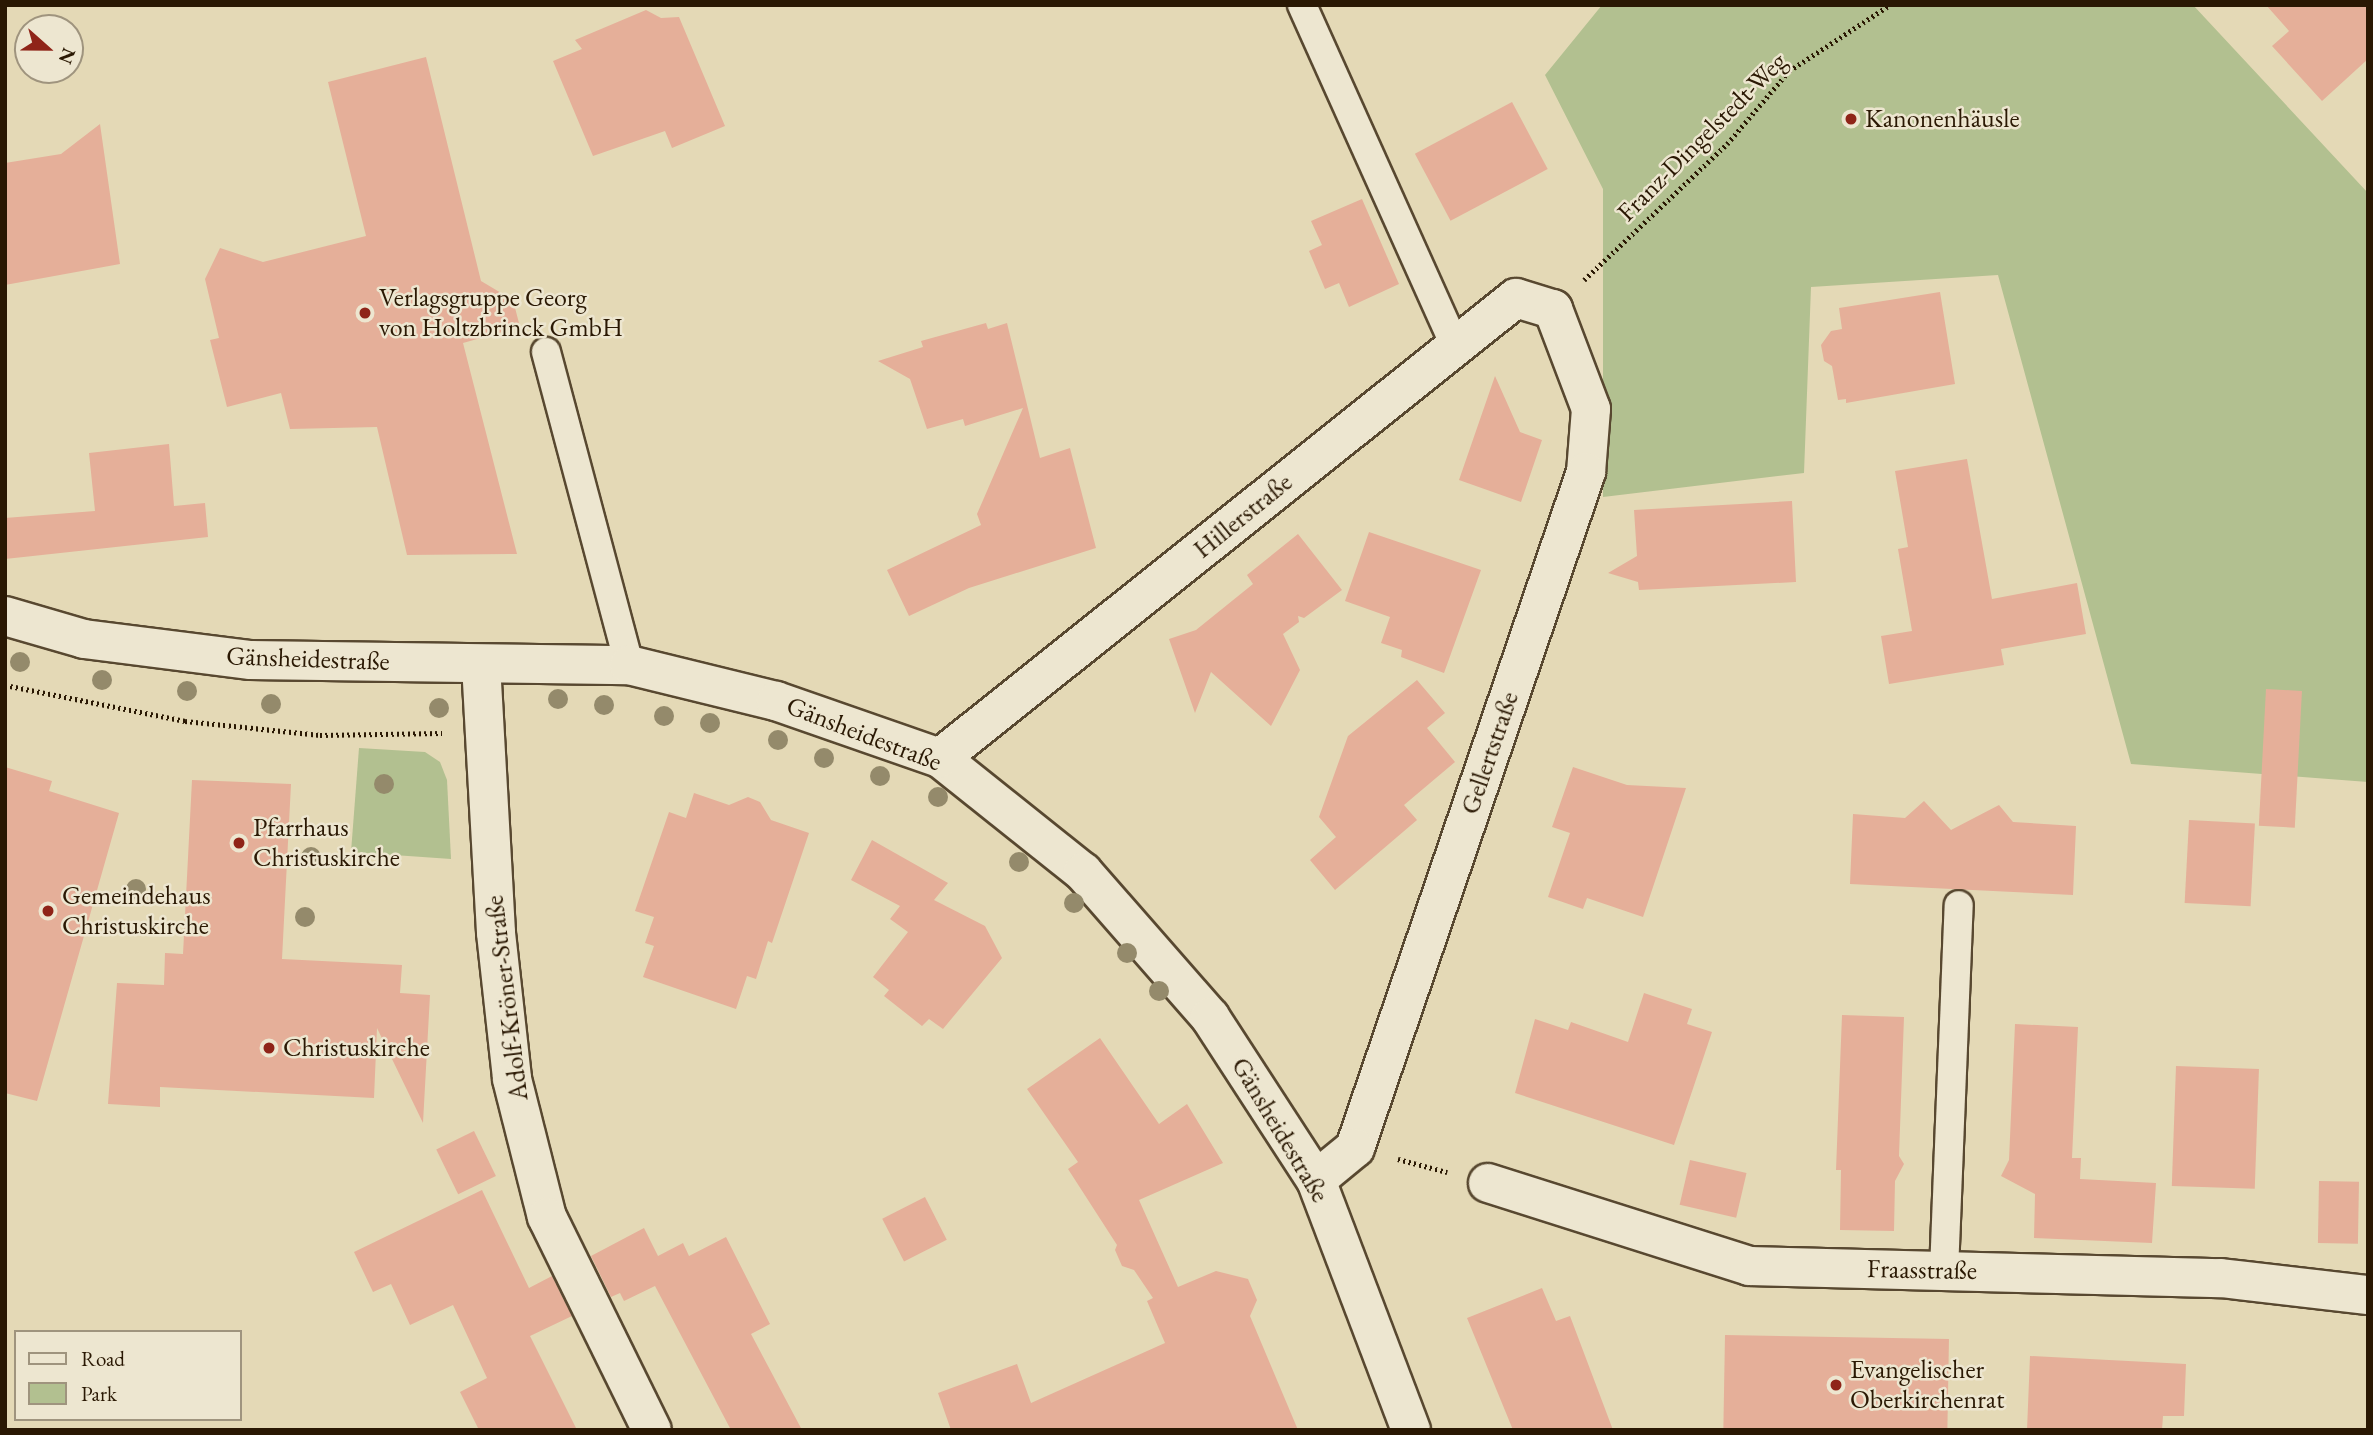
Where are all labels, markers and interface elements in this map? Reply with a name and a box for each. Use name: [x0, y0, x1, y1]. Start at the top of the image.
north arrow: [14, 14, 84, 84]
text: N: [53, 44, 82, 68]
street label: Franz-Dingelstedt-Weg: [1611, 46, 1793, 228]
place label: Kanonenhäusle: [1865, 103, 2020, 135]
marker: Kanonenhäusle: [1843, 111, 1859, 127]
place label: Verlagsgruppe Georg von Holtzbrinck GmbH: [379, 282, 623, 344]
marker: Verlagsgruppe Georg von Holtzbrinck GmbH: [357, 305, 373, 321]
street label: Hillerstraße: [1187, 467, 1299, 565]
street label: Gänsheidestraße: [226, 641, 390, 677]
street label: Gellertstraße: [1455, 688, 1525, 818]
street label: Gänsheidestraße: [782, 690, 946, 778]
place label: Pfarrhaus Christuskirche: [253, 812, 400, 874]
marker: Pfarrhaus Christuskirche: [231, 835, 247, 851]
place label: Gemeindehaus Christuskirche: [62, 880, 211, 942]
street label: Adolf-Kröner-Straße: [479, 893, 535, 1103]
marker: Gemeindehaus Christuskirche: [40, 903, 56, 919]
place label: Christuskirche: [283, 1032, 430, 1064]
marker: Christuskirche: [261, 1040, 277, 1056]
street label: Gänsheidestraße: [1225, 1052, 1335, 1208]
street label: Fraasstraße: [1867, 1253, 1977, 1287]
legend: [14, 1330, 242, 1421]
text: Road: [81, 1345, 125, 1372]
place label: Evangelischer Oberkirchenrat: [1850, 1354, 2004, 1416]
marker: Evangelischer Oberkirchenrat: [1828, 1377, 1844, 1393]
text: Park: [81, 1380, 117, 1407]

